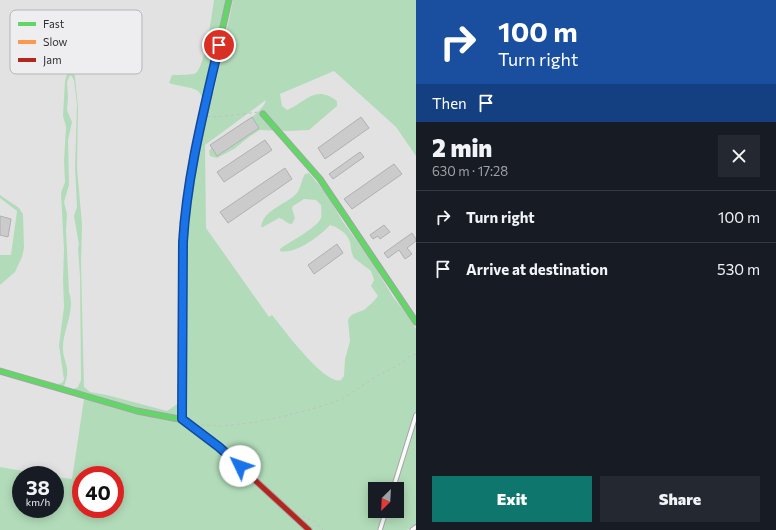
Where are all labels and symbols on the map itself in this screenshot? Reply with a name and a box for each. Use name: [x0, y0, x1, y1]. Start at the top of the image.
legend: [10, 10, 142, 74]
text: Fast: [43, 17, 65, 30]
pin: [202, 28, 236, 62]
text: Slow: [43, 35, 68, 48]
text: Jam: [43, 53, 62, 67]
position arrow: [219, 445, 261, 487]
speed limit sign: 40: [72, 466, 124, 518]
north arrow: [368, 482, 404, 518]

